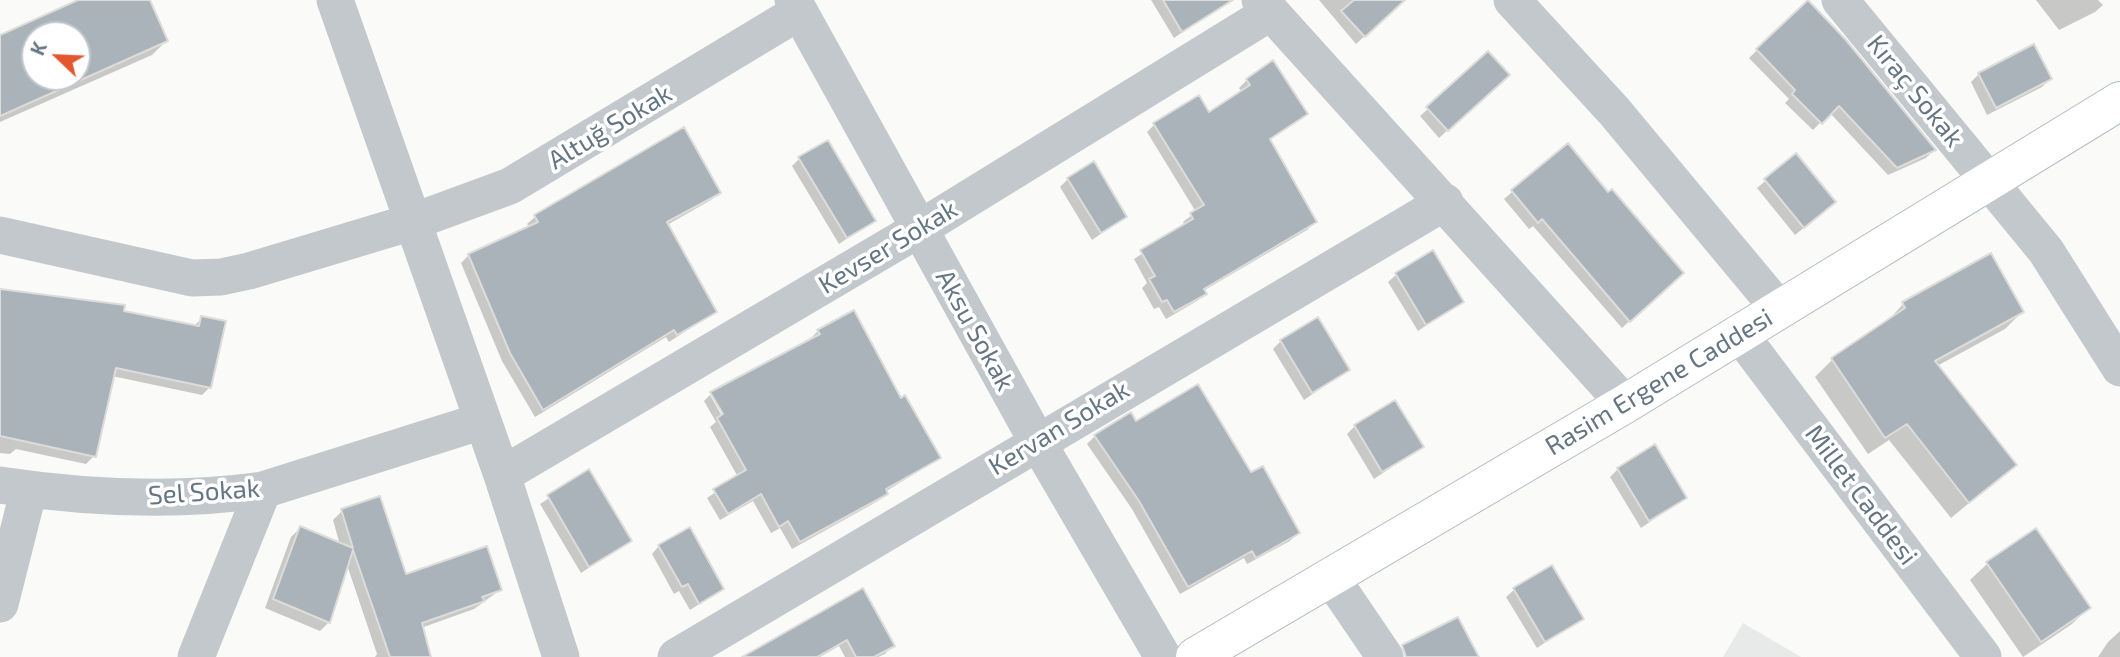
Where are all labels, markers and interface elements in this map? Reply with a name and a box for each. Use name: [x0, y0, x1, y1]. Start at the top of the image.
north arrow: [21, 21, 91, 91]
street label: Kıraç Sokak: [1860, 29, 1970, 153]
text: K: [25, 38, 51, 58]
street label: Altuğ Sokak: [542, 78, 678, 176]
street label: Kevser Sokak: [813, 193, 963, 301]
street label: Aksu Sokak: [929, 264, 1021, 396]
street label: Rasim Ergene Caddesi: [1540, 302, 1778, 462]
street label: Kervan Sokak: [983, 374, 1135, 482]
street label: Millet Caddesi: [1798, 419, 1924, 571]
street label: Sel Sokak: [147, 473, 261, 511]

